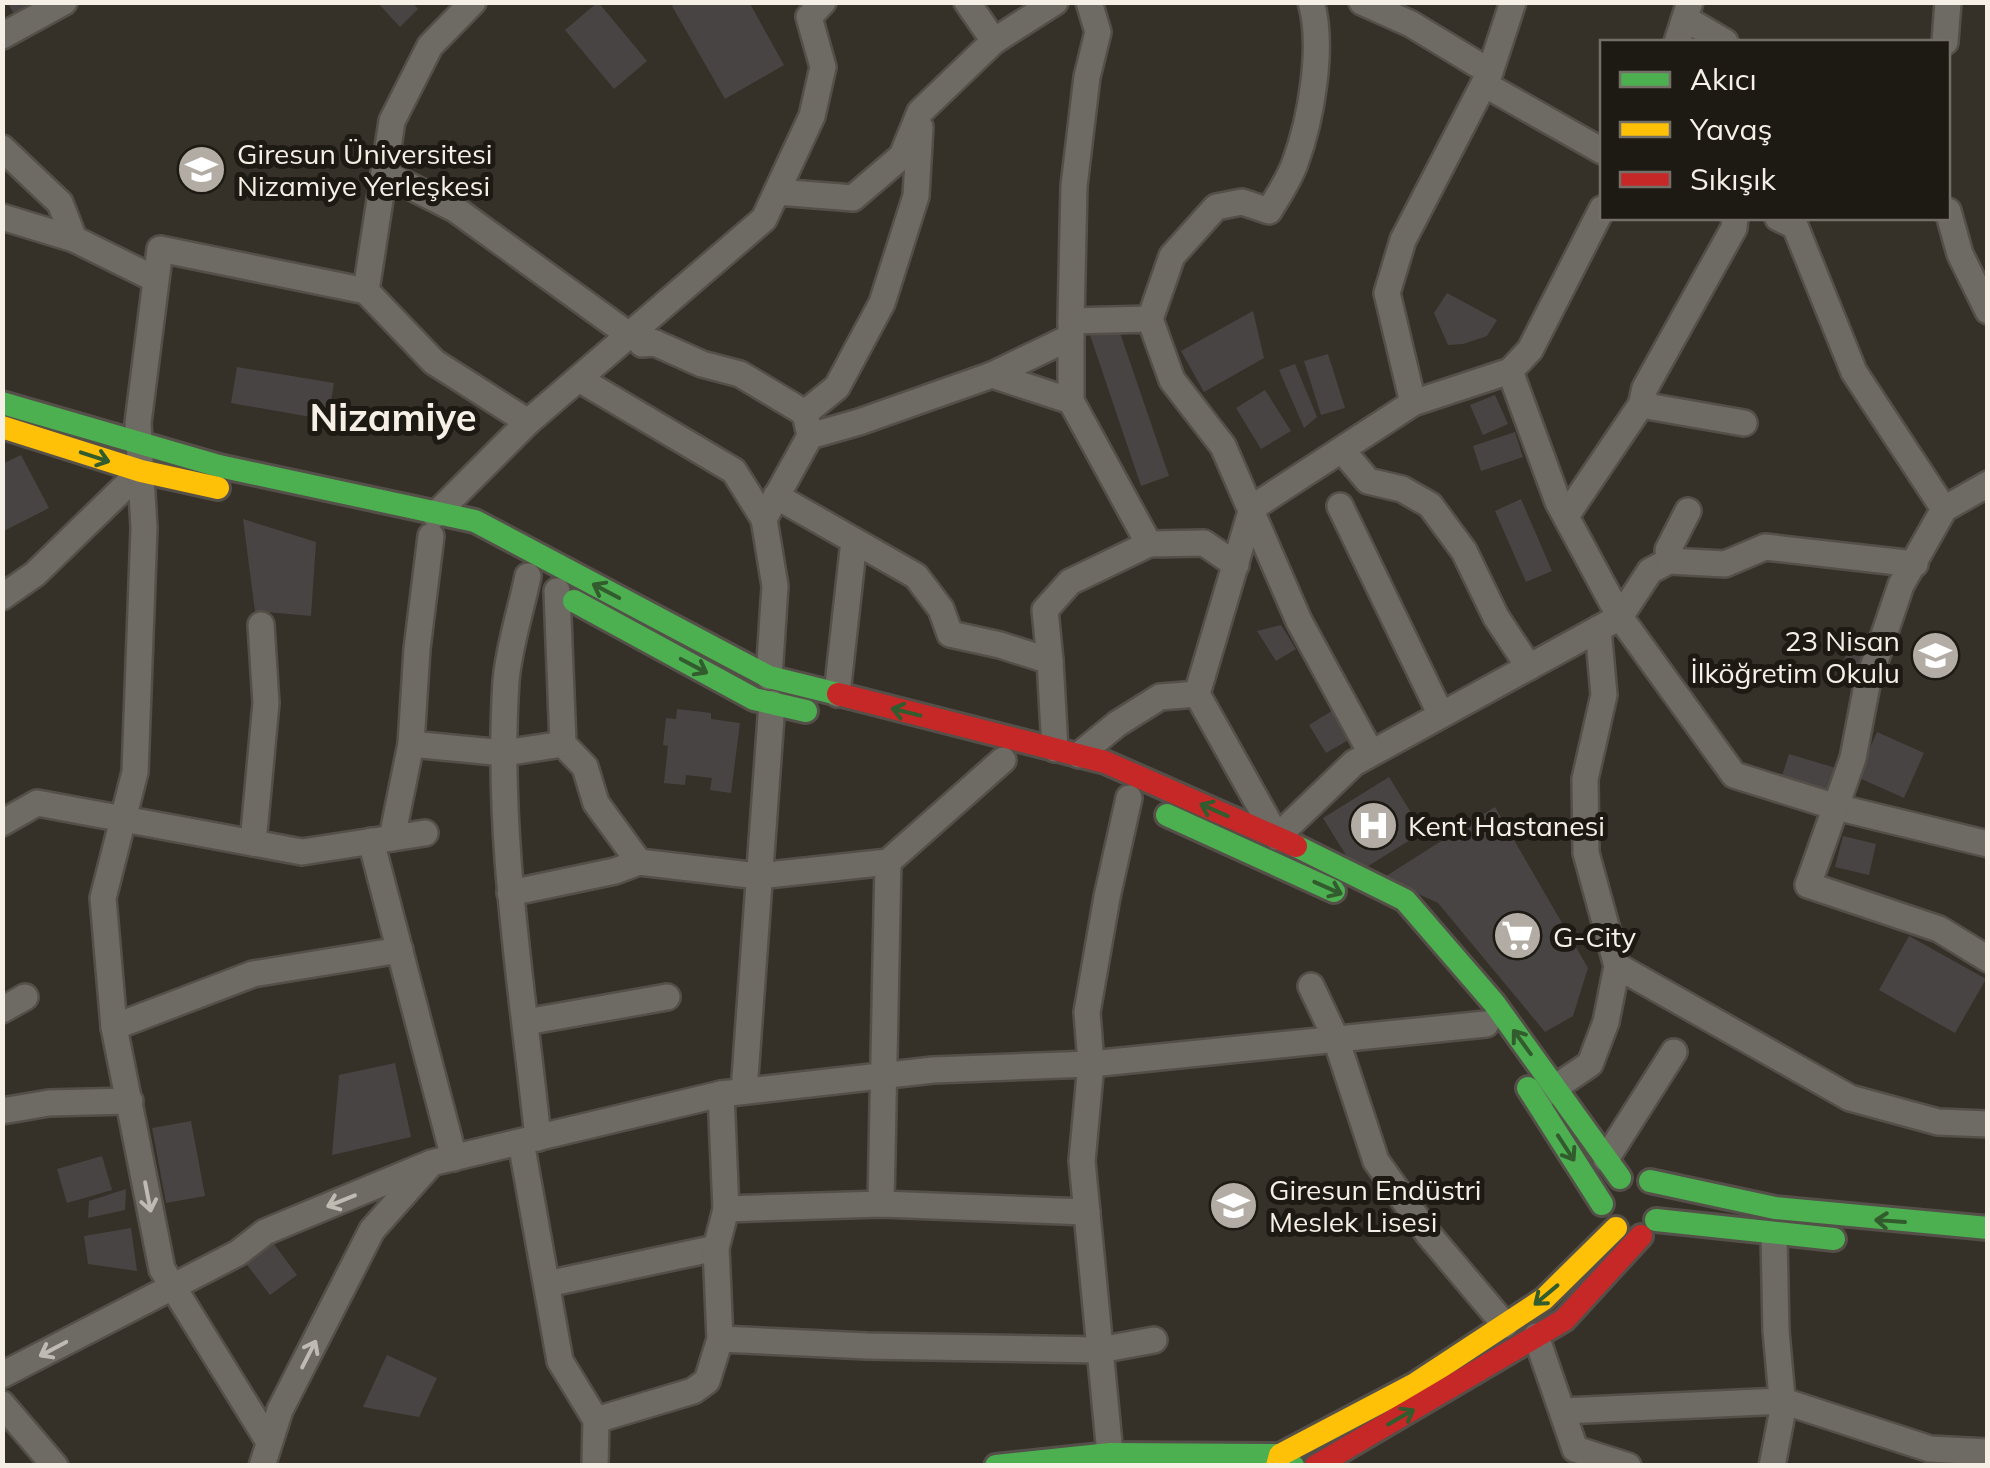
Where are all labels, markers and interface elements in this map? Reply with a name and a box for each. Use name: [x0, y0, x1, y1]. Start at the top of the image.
legend: [1600, 40, 1950, 220]
text: Akıcı: [1690, 60, 1757, 98]
text: Yavaş: [1689, 110, 1772, 148]
place label: Giresun Üniversitesi Nizamiye Yerleşkesi: [237, 136, 493, 203]
school or university icon: Giresun Üniversitesi Nizamiye Yerleşkesi: [176, 143, 228, 195]
text: Sıkışık: [1690, 160, 1776, 198]
district label: Nizamiye: [309, 393, 477, 441]
one-way arrow: [79, 449, 111, 467]
one-way arrow: [592, 581, 622, 600]
place label: 23 Nisan İlköğretim Okulu: [1691, 623, 1900, 690]
school or university icon: 23 Nisan İlköğretim Okulu: [1909, 630, 1961, 682]
one-way arrow: [679, 657, 709, 677]
one-way arrow: [891, 701, 922, 720]
hospital icon: Kent Hastanesi: [1347, 799, 1399, 851]
one-way arrow: [1199, 800, 1230, 818]
place label: Kent Hastanesi: [1408, 808, 1605, 843]
one-way arrow: [1312, 880, 1342, 899]
supermarket icon: G-City: [1492, 910, 1544, 962]
place label: G-City: [1553, 919, 1636, 954]
one-way arrow: [1512, 1029, 1533, 1056]
one-way arrow: [1556, 1133, 1577, 1162]
place label: Giresun Endüstri Meslek Lisesi: [1269, 1172, 1481, 1239]
school or university icon: Giresun Endüstri Meslek Lisesi: [1208, 1179, 1260, 1231]
one-way arrow: [139, 1180, 158, 1213]
one-way arrow: [326, 1193, 357, 1211]
one-way arrow: [1875, 1211, 1907, 1230]
one-way arrow: [1534, 1284, 1559, 1307]
one-way arrow: [300, 1339, 319, 1369]
one-way arrow: [38, 1340, 68, 1359]
one-way arrow: [1386, 1407, 1415, 1427]

